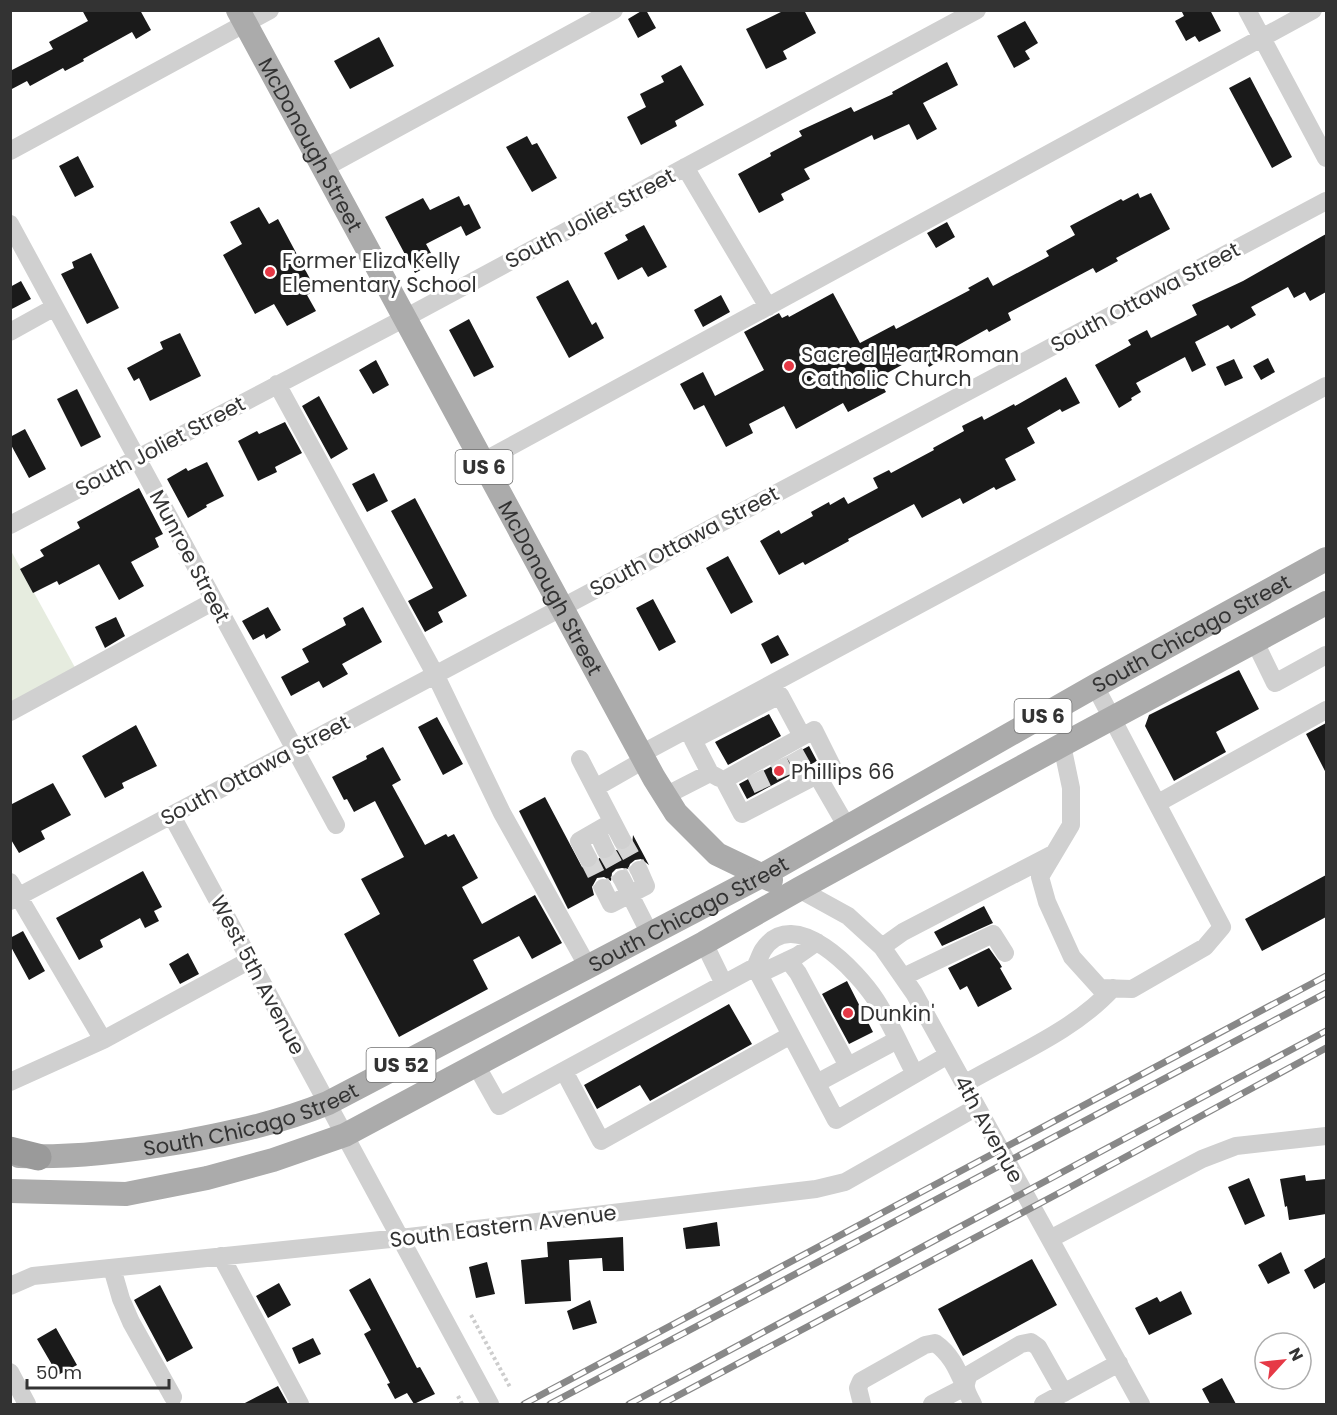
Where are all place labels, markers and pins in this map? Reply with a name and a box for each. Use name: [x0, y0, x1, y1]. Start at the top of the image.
place label: Former Eliza Kelly Elementary School: [282, 246, 477, 299]
marker: Former Eliza Kelly Elementary School: [263, 265, 277, 279]
place label: Sacred Heart Roman Catholic Church: [801, 340, 1019, 393]
marker: Sacred Heart Roman Catholic Church: [782, 359, 796, 373]
place label: Phillips 66: [791, 757, 895, 786]
marker: Phillips 66: [772, 764, 786, 778]
place label: Dunkin': [860, 999, 935, 1028]
marker: Dunkin': [841, 1006, 855, 1020]

